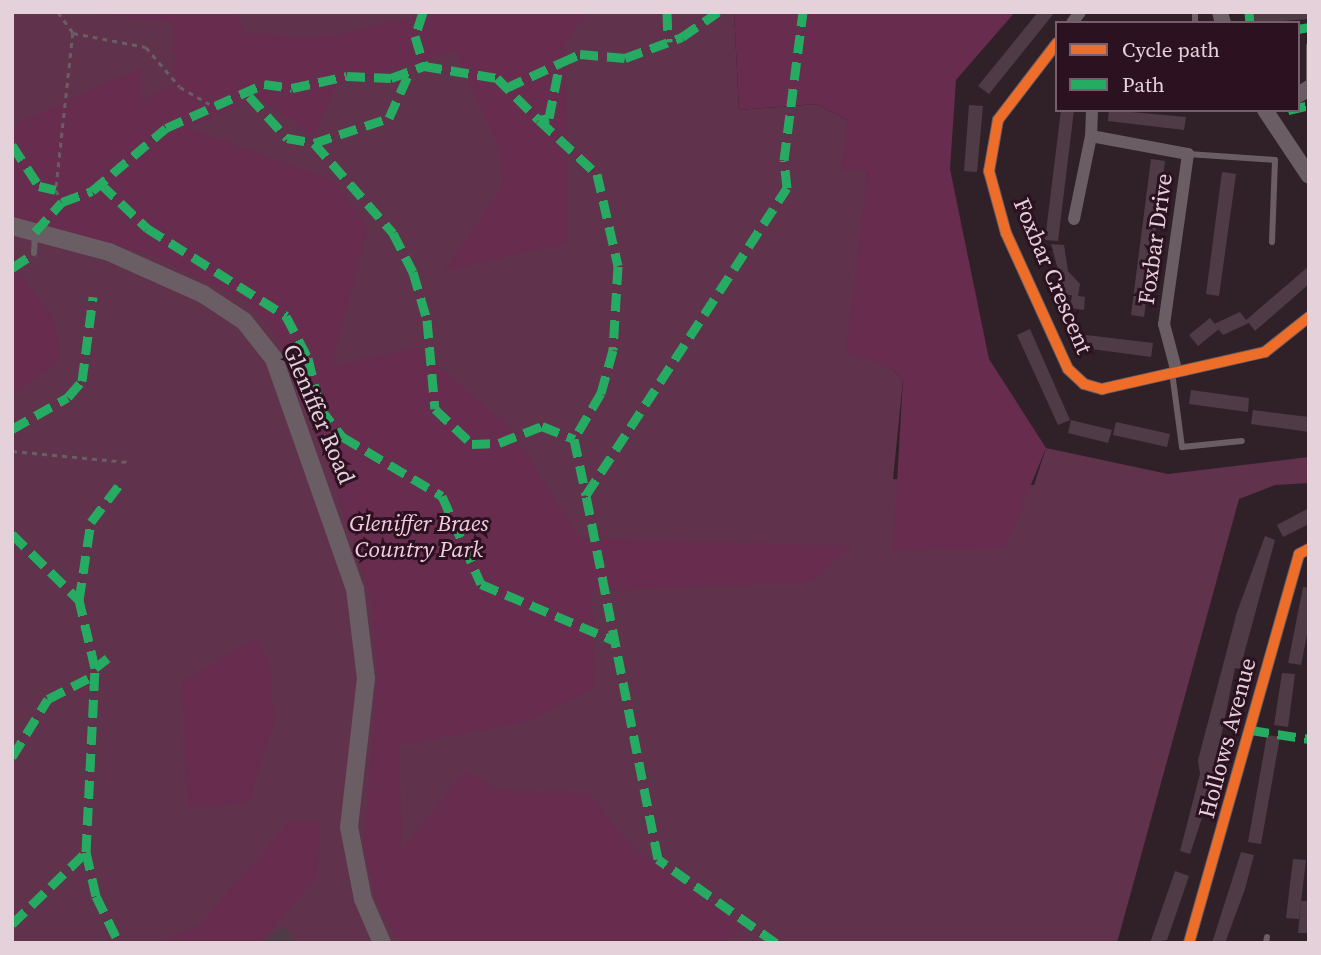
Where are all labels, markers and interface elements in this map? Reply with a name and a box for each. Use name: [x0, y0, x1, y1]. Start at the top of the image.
legend: [1055, 21, 1300, 112]
text: Cycle path: [1122, 35, 1220, 64]
text: Path: [1122, 70, 1165, 99]
street label: Foxbar Drive: [1132, 172, 1178, 306]
street label: Foxbar Crescent: [1008, 194, 1098, 358]
street label: Gleniffer Road: [277, 340, 361, 488]
park label: Gleniffer Braes Country Park: [349, 509, 489, 563]
street label: Hollows Avenue: [1192, 655, 1262, 821]

